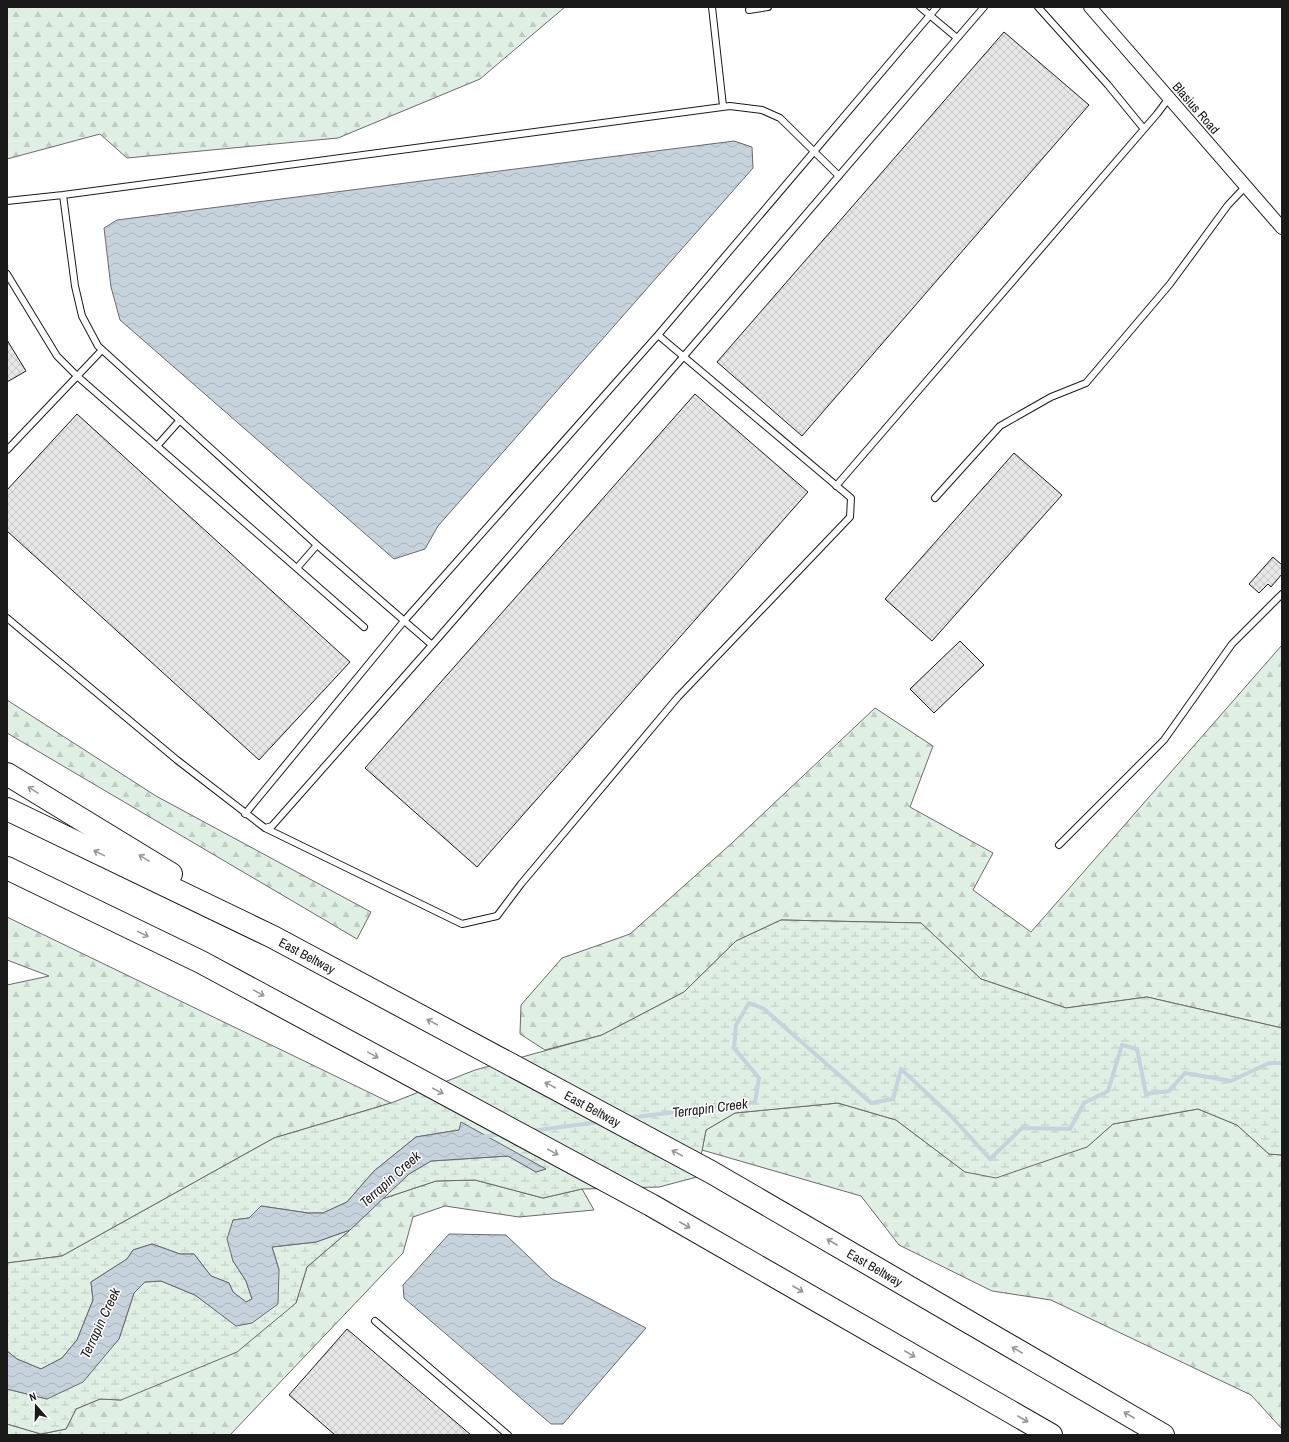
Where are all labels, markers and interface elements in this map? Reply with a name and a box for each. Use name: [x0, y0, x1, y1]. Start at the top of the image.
street label: Blasius Road: [1169, 78, 1223, 138]
one-way arrow: [28, 786, 39, 794]
one-way arrow: [93, 849, 105, 856]
one-way arrow: [139, 854, 150, 862]
one-way arrow: [137, 931, 149, 938]
street label: East Beltway: [276, 933, 339, 978]
one-way arrow: [252, 990, 264, 998]
one-way arrow: [426, 1018, 438, 1025]
one-way arrow: [367, 1052, 379, 1060]
one-way arrow: [544, 1081, 556, 1088]
street label: East Beltway: [561, 1086, 624, 1131]
one-way arrow: [432, 1087, 444, 1095]
water label: Terrapin Creek: [671, 1094, 750, 1122]
water label: Terrapin Creek: [356, 1146, 425, 1211]
one-way arrow: [546, 1149, 558, 1157]
one-way arrow: [671, 1149, 683, 1157]
one-way arrow: [679, 1221, 691, 1229]
one-way arrow: [826, 1238, 838, 1246]
street label: East Beltway: [844, 1245, 907, 1291]
water label: Terrapin Creek: [76, 1284, 125, 1361]
one-way arrow: [791, 1286, 803, 1294]
one-way arrow: [1011, 1345, 1023, 1353]
one-way arrow: [904, 1351, 916, 1359]
north arrow: [16, 1386, 56, 1426]
text: N: [27, 1389, 38, 1404]
one-way arrow: [1123, 1411, 1135, 1419]
one-way arrow: [1017, 1416, 1029, 1424]

